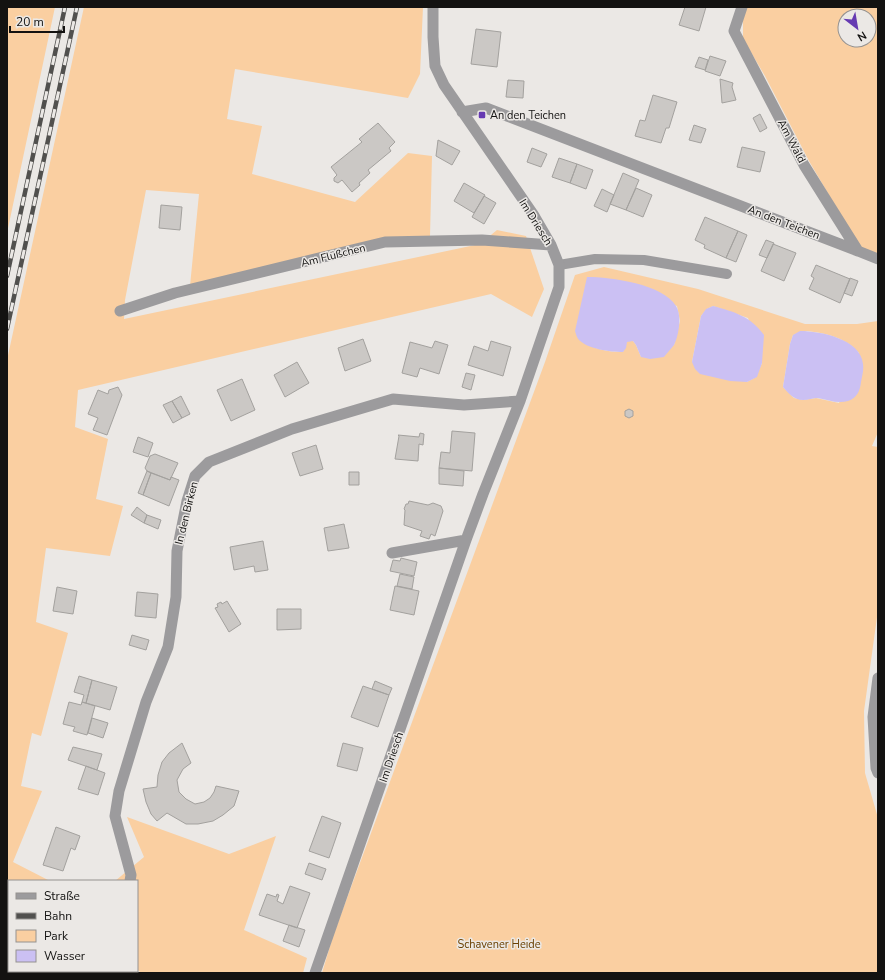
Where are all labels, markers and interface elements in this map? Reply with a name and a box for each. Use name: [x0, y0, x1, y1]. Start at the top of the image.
scale bar: [10, 8, 64, 34]
north arrow: [837, 8, 877, 48]
text: 20 m: [16, 14, 44, 30]
text: N: [855, 28, 869, 45]
place label: An den Teichen: [490, 108, 566, 123]
marker: An den Teichen: [477, 110, 487, 120]
street label: Am Wald: [774, 117, 809, 166]
street label: Im Driesch: [515, 196, 556, 248]
street label: An den Teichen: [746, 202, 822, 243]
street label: Am Flüßchen: [299, 240, 367, 271]
street label: In den Birken: [171, 480, 202, 546]
street label: Im Driesch: [376, 730, 407, 784]
legend: [8, 880, 138, 972]
text: Straße: [44, 888, 80, 904]
text: Bahn: [44, 908, 72, 924]
text: Park: [44, 928, 69, 944]
park label: Schavener Heide: [457, 937, 541, 952]
text: Wasser: [44, 948, 86, 964]

